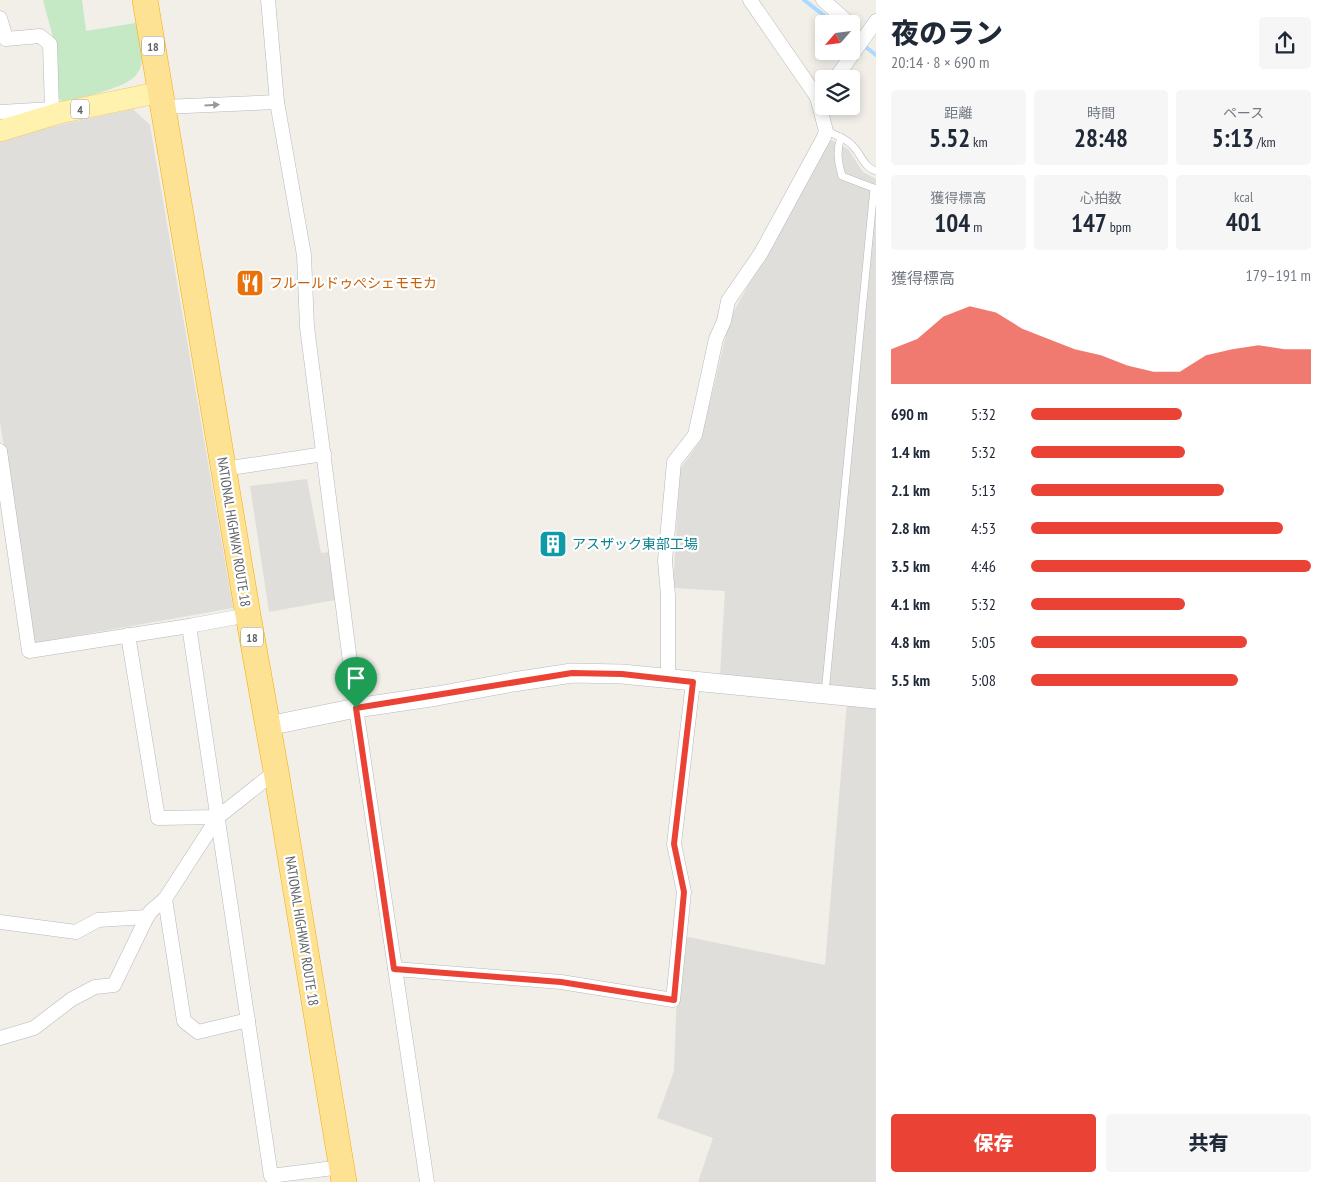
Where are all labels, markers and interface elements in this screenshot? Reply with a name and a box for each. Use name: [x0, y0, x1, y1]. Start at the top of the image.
text: 夜のラン: [891, 14, 1003, 51]
north arrow: [815, 15, 860, 60]
map controls: [815, 15, 860, 115]
button: share: [1259, 17, 1311, 69]
road number: 18: [142, 36, 164, 56]
text: 20:14 · 8 × 690 m: [891, 52, 989, 72]
button: layers: [815, 70, 860, 115]
road number: 4: [71, 100, 89, 118]
one-way arrow: [204, 101, 220, 109]
text: 距離: [944, 104, 972, 122]
text: 時間: [1087, 104, 1115, 122]
text: ペース: [1223, 104, 1264, 122]
text: 5.52: [929, 122, 970, 154]
text: 28:48: [1074, 122, 1128, 154]
text: 5:13: [1212, 122, 1254, 154]
text: km: [970, 133, 988, 151]
text: /km: [1254, 133, 1276, 151]
text: kcal: [1234, 188, 1253, 206]
text: 獲得標高: [930, 189, 986, 207]
text: 心拍数: [1080, 189, 1122, 207]
text: 401: [1226, 206, 1262, 238]
text: 104: [934, 207, 970, 239]
text: 147: [1071, 207, 1107, 239]
text: m: [970, 218, 982, 236]
text: bpm: [1107, 218, 1131, 236]
text: 179–191 m: [1246, 265, 1311, 285]
restaurant icon: フルールドゥぺシェモモカ: [235, 268, 265, 298]
text: 獲得標高: [891, 268, 955, 288]
place label: フルールドゥぺシェモモカ: [269, 274, 437, 292]
text: 690 m: [891, 404, 928, 424]
text: 5:32: [971, 404, 996, 424]
text: 1.4 km: [891, 442, 930, 462]
text: 5:32: [971, 442, 996, 462]
street label: NATIONAL HIGHWAY ROUTE 18: [213, 456, 255, 608]
text: 2.1 km: [891, 480, 930, 500]
text: 5:13: [971, 480, 996, 500]
text: 2.8 km: [891, 518, 930, 538]
text: 4:53: [971, 518, 996, 538]
building icon: アスザック東部工場: [538, 529, 568, 559]
place label: アスザック東部工場: [572, 535, 698, 553]
text: 3.5 km: [891, 556, 930, 576]
text: 4:46: [971, 556, 996, 576]
text: 4.1 km: [891, 594, 930, 614]
text: 5:32: [971, 594, 996, 614]
road number: 18: [241, 628, 263, 646]
text: 4.8 km: [891, 632, 930, 652]
text: 5:05: [971, 632, 996, 652]
pin: [335, 657, 377, 708]
icon: arrive: [342, 664, 370, 692]
text: 5.5 km: [891, 670, 930, 690]
text: 5:08: [971, 670, 996, 690]
street label: NATIONAL HIGHWAY ROUTE 18: [281, 855, 323, 1007]
button: 保存: [891, 1114, 1096, 1172]
button: 共有: [1106, 1114, 1311, 1172]

